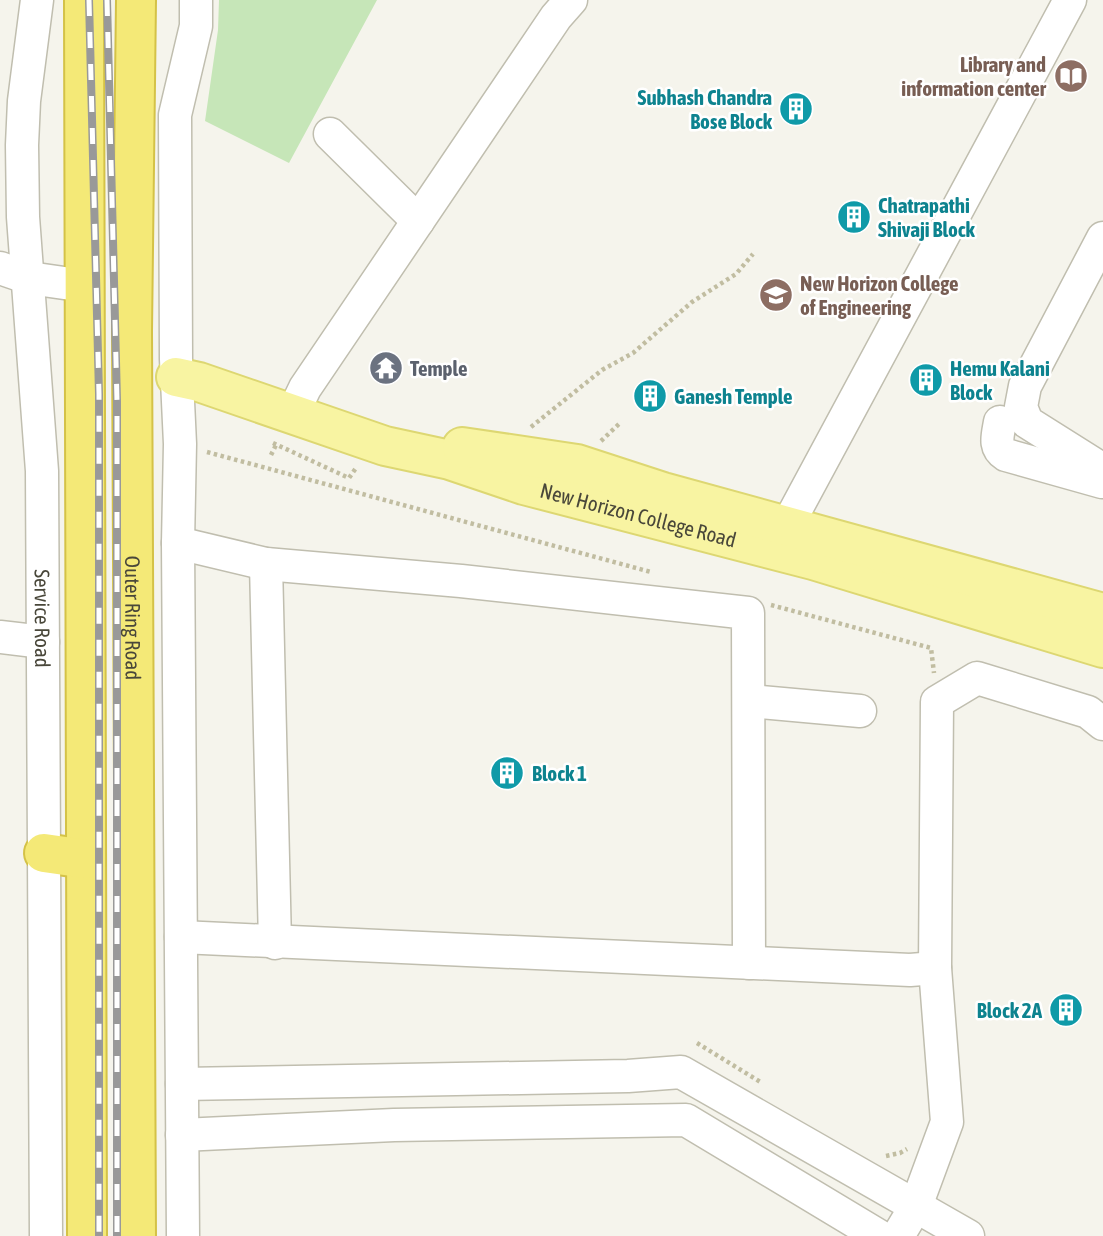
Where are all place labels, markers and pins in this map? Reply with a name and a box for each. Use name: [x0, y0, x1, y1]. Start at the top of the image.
place label: Library and information center: [901, 52, 1047, 100]
library icon: Library and information center: [1052, 57, 1090, 95]
place label: Subhash Chandra Bose Block: [638, 85, 773, 133]
building icon: Subhash Chandra Bose Block: [777, 90, 815, 128]
place label: Chatrapathi Shivaji Block: [878, 193, 976, 241]
building icon: Chatrapathi Shivaji Block: [835, 198, 873, 236]
place label: New Horizon College of Engineering: [800, 271, 958, 319]
school or university icon: New Horizon College of Engineering: [757, 276, 795, 314]
temple icon: Temple: [367, 349, 405, 387]
place label: Temple: [410, 356, 467, 380]
place label: Hemu Kalani Block: [950, 356, 1050, 404]
building icon: Hemu Kalani Block: [907, 361, 945, 399]
building icon: Ganesh Temple: [631, 377, 669, 415]
place label: Ganesh Temple: [674, 384, 793, 408]
building icon: Block 1: [488, 754, 526, 792]
place label: Block 1: [532, 761, 587, 785]
building icon: Block 2A: [1047, 991, 1085, 1029]
place label: Block 2A: [977, 998, 1043, 1022]

